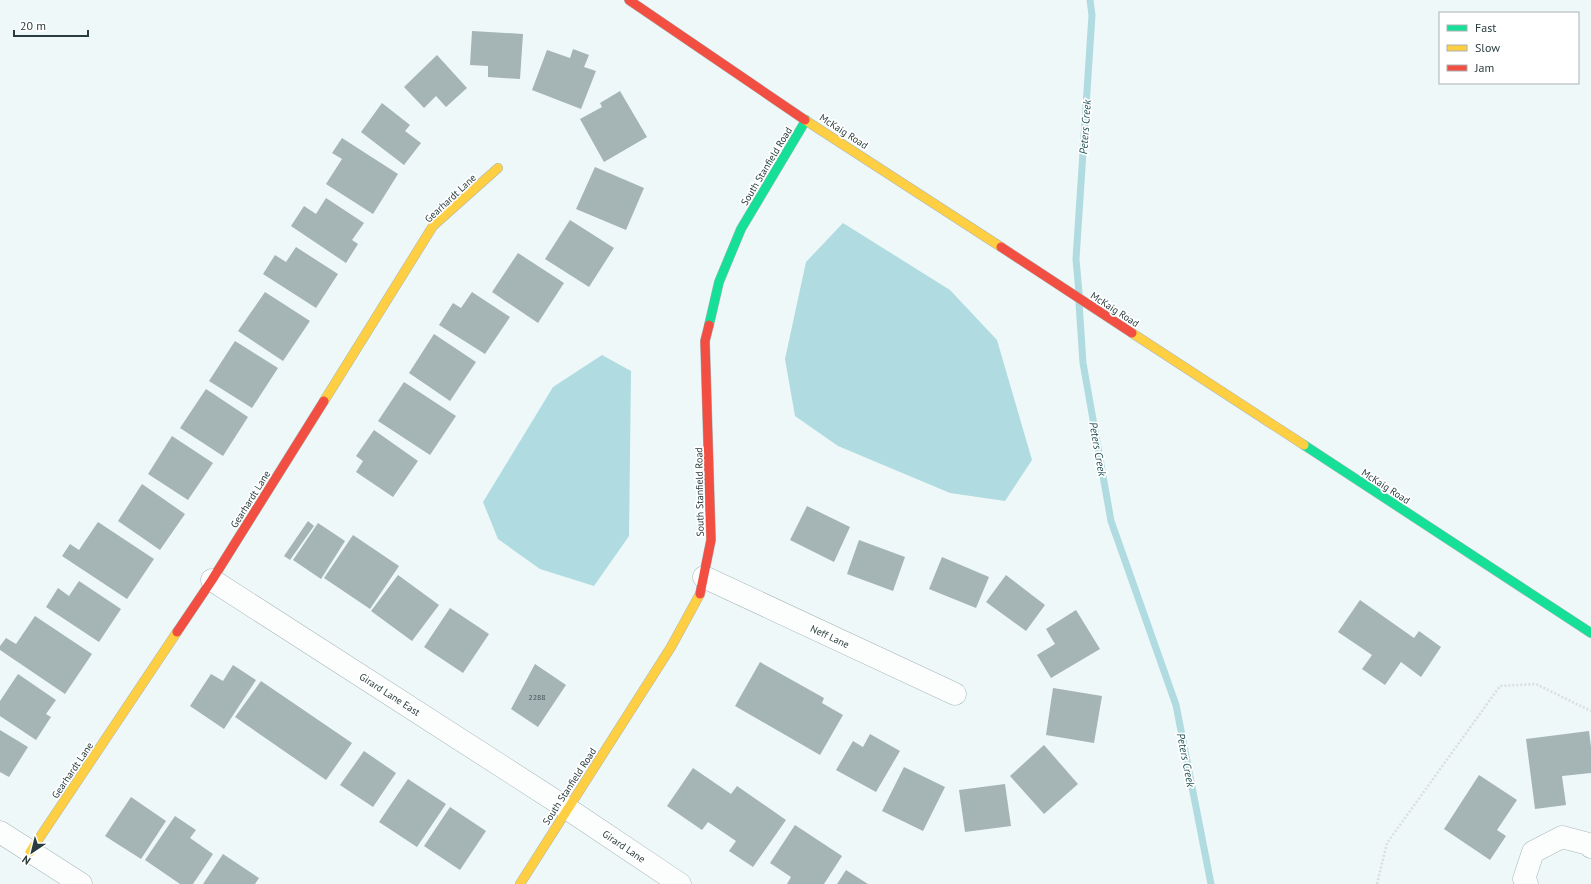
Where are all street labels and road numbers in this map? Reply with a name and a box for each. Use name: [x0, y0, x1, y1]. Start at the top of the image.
street label: McKaig Road: [817, 111, 870, 152]
street label: South Stanfield Road: [738, 125, 795, 208]
street label: Gearhardt Lane: [422, 171, 479, 225]
street label: McKaig Road: [1088, 289, 1141, 330]
street label: South Stanfield Road: [692, 447, 707, 537]
street label: McKaig Road: [1359, 466, 1412, 507]
street label: Gearhardt Lane: [228, 468, 273, 530]
street label: Neff Lane: [808, 622, 851, 651]
street label: Girard Lane East: [357, 670, 423, 719]
street label: Gearhardt Lane: [49, 740, 96, 801]
street label: South Stanfield Road: [540, 745, 599, 827]
street label: Girard Lane: [600, 827, 648, 866]

